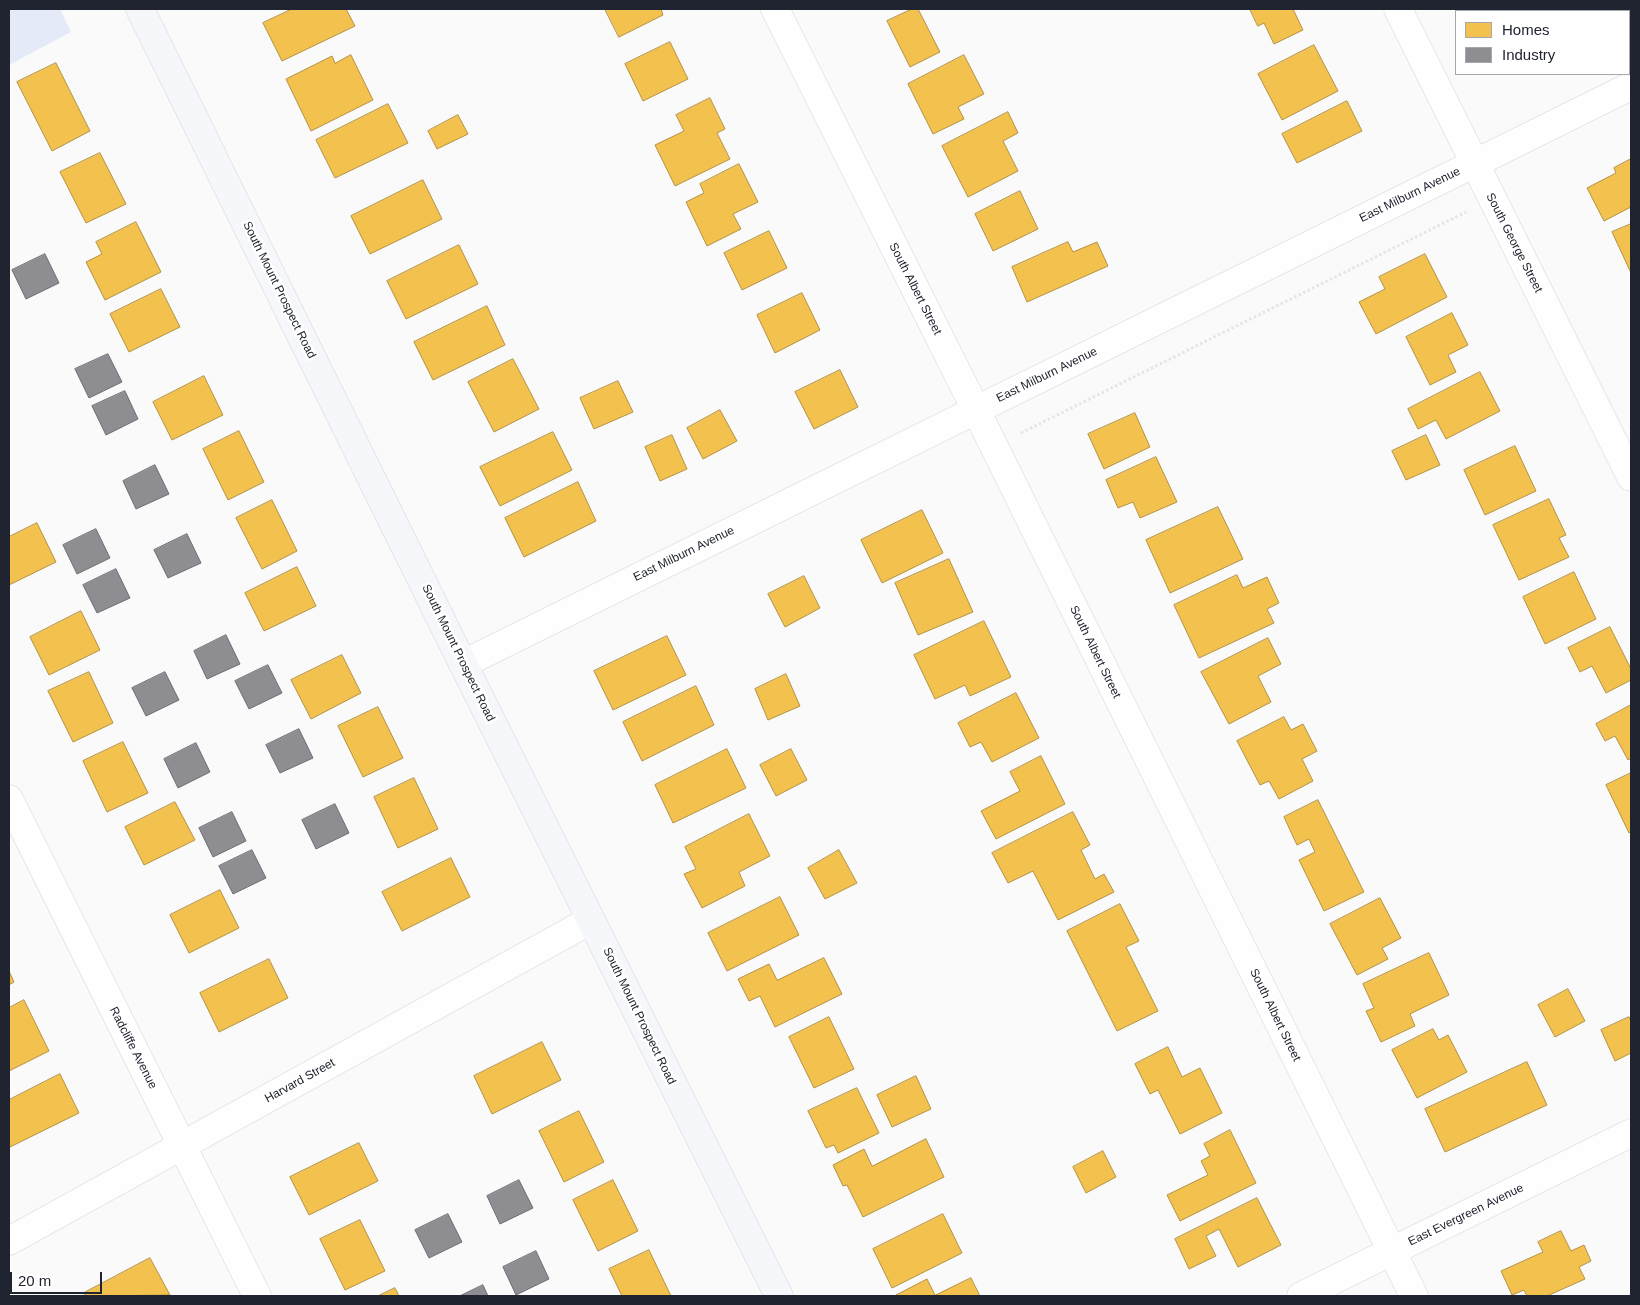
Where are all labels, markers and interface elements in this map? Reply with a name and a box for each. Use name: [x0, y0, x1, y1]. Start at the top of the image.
legend: [1455, 10, 1630, 75]
text: Homes: [1502, 21, 1550, 38]
text: Industry: [1502, 46, 1555, 63]
street label: East Milburn Avenue: [1357, 164, 1463, 226]
street label: South George Street: [1483, 191, 1545, 295]
street label: South Mount Prospect Road: [239, 219, 319, 361]
street label: South Albert Street: [886, 241, 944, 337]
street label: East Milburn Avenue: [994, 344, 1100, 406]
street label: East Milburn Avenue: [631, 523, 737, 585]
street label: South Mount Prospect Road: [418, 582, 498, 724]
street label: South Albert Street: [1066, 603, 1124, 701]
street label: South Mount Prospect Road: [599, 945, 679, 1087]
street label: South Albert Street: [1246, 966, 1304, 1064]
street label: Radcliffe Avenue: [106, 1005, 160, 1091]
street label: Harvard Street: [262, 1056, 338, 1106]
street label: East Evergreen Avenue: [1406, 1181, 1526, 1249]
scale bar: [12, 1262, 105, 1294]
text: 20 m: [18, 1272, 51, 1289]

